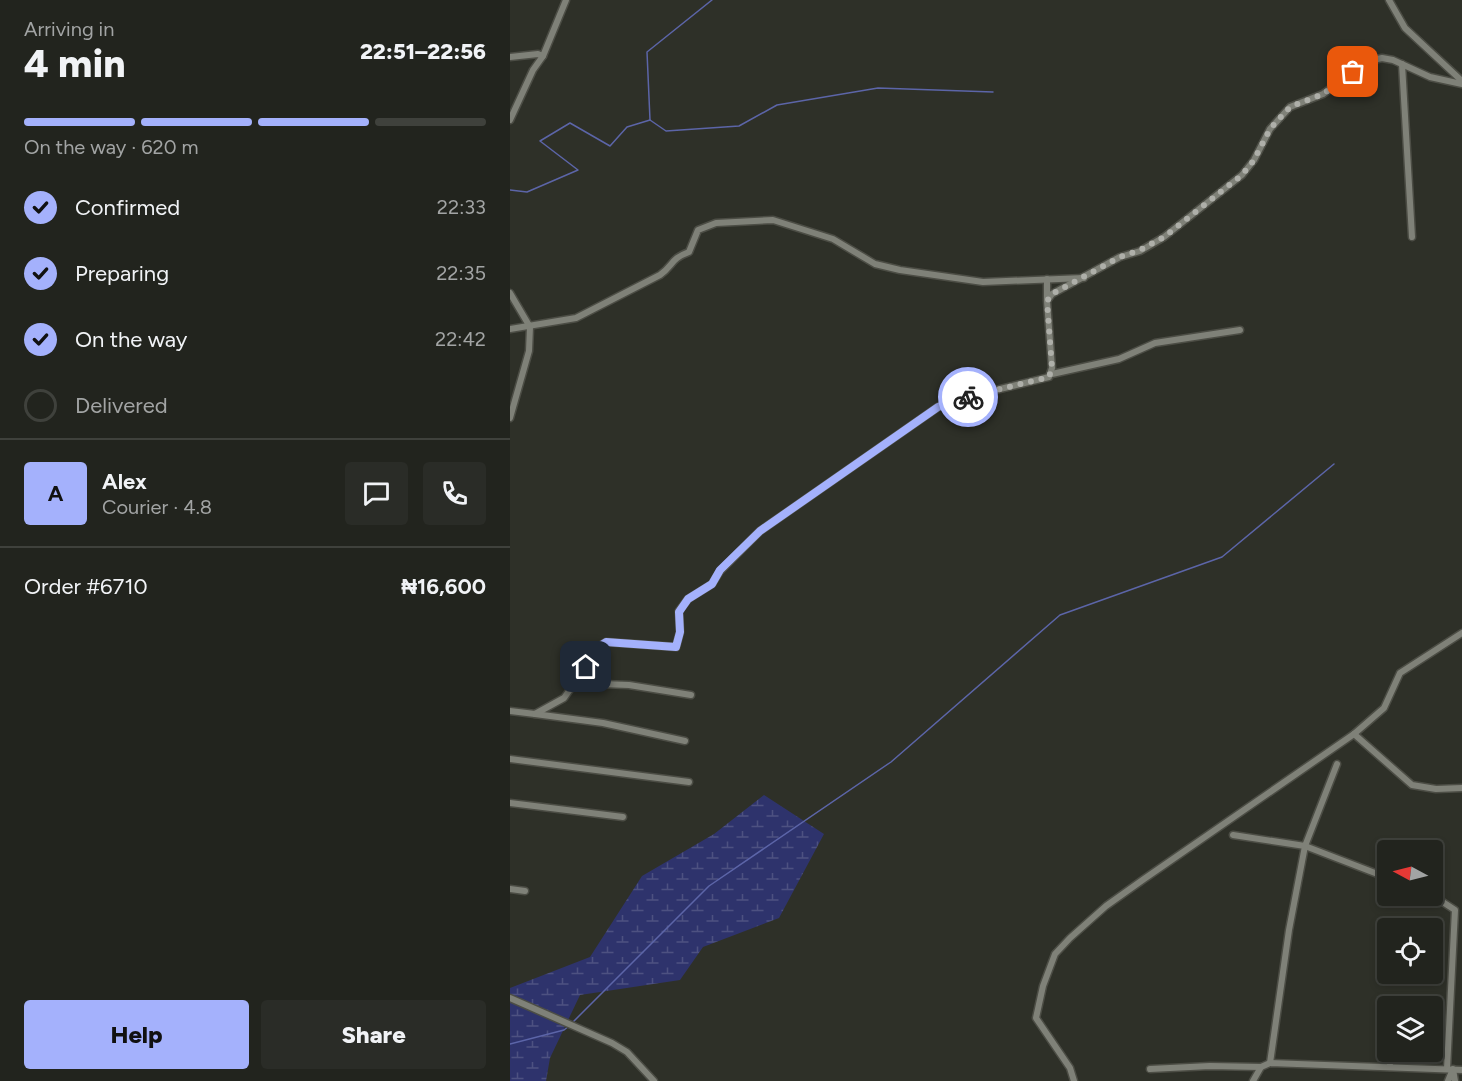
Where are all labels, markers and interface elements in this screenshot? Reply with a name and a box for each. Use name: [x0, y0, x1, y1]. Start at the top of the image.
text: Arriving in: [24, 17, 114, 41]
text: 22:51–22:56: [360, 38, 486, 65]
text: 4 min: [24, 40, 126, 87]
pin: [1327, 46, 1378, 97]
icon: bag: [1336, 55, 1369, 88]
text: On the way · 620 m: [24, 135, 198, 159]
icon: check: [24, 191, 57, 224]
text: Confirmed: [75, 194, 180, 221]
text: 22:33: [437, 195, 486, 219]
icon: check: [24, 257, 57, 290]
text: Preparing: [75, 260, 169, 287]
text: 22:35: [436, 261, 486, 285]
icon: check: [24, 323, 57, 356]
text: On the way: [75, 326, 187, 353]
text: 22:42: [435, 327, 486, 351]
courier: [938, 367, 998, 427]
icon: bike: [952, 381, 985, 414]
text: Delivered: [75, 392, 168, 419]
button: chat: [345, 462, 408, 525]
button: phone: [423, 462, 486, 525]
text: Alex: [102, 468, 147, 495]
text: A: [48, 480, 63, 507]
text: Courier · 4.8: [102, 495, 212, 519]
text: Order #6710: [24, 573, 148, 600]
text: ₦16,600: [401, 573, 486, 600]
pin: [560, 641, 611, 692]
icon: home: [569, 650, 602, 683]
north arrow: [1377, 840, 1443, 906]
map controls: [1377, 840, 1443, 1062]
button: locate: [1377, 918, 1443, 984]
button: layers: [1377, 996, 1443, 1062]
button: Help: [24, 1000, 249, 1069]
button: Share: [261, 1000, 486, 1069]

